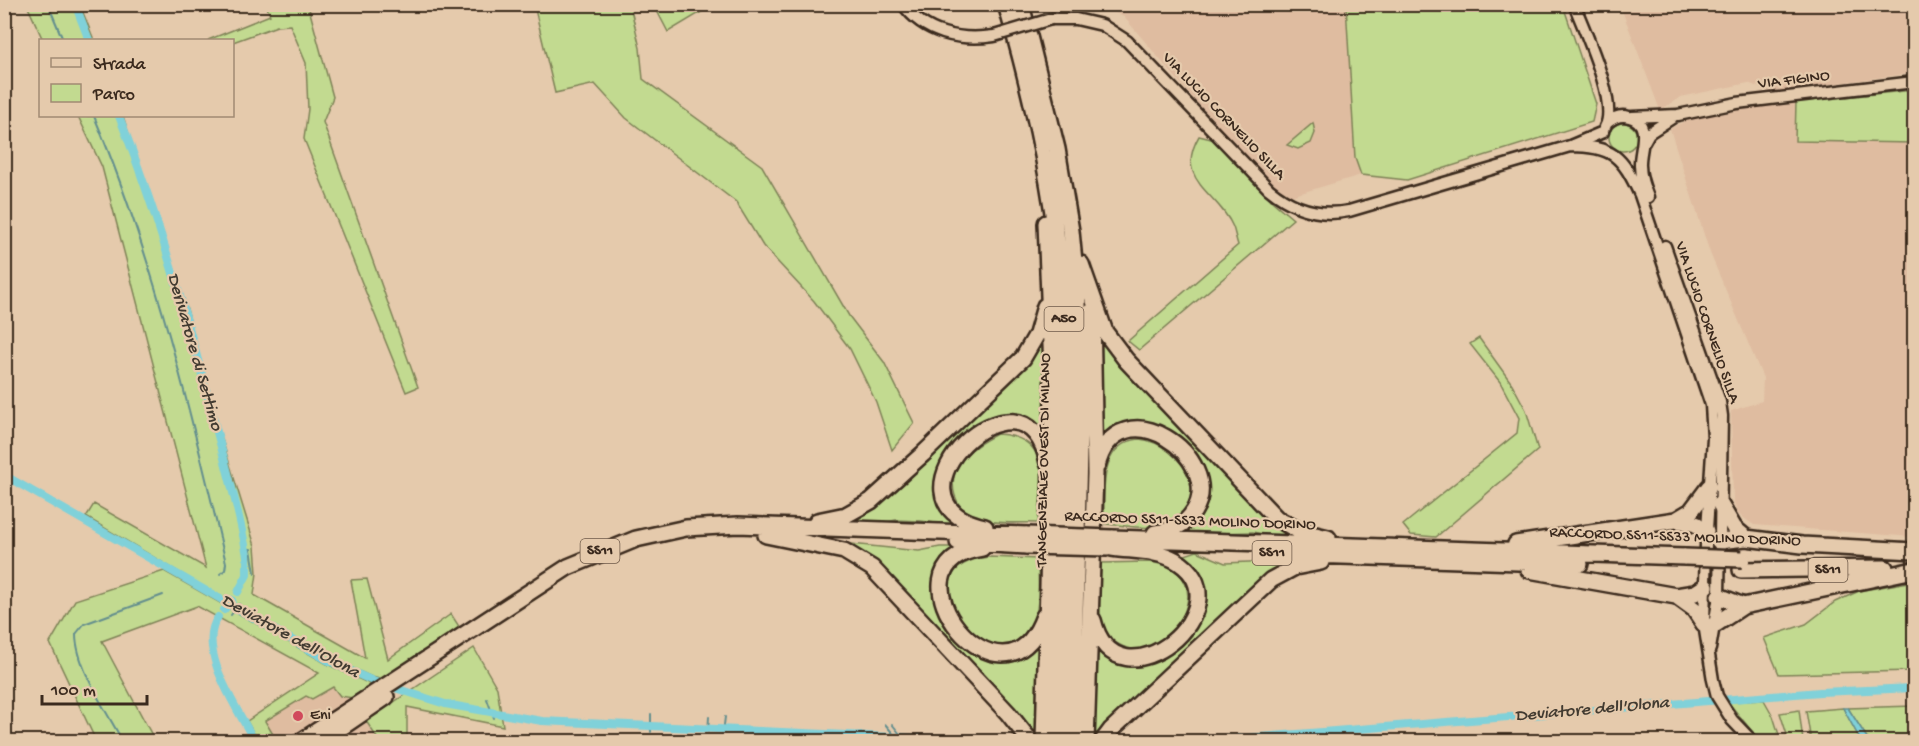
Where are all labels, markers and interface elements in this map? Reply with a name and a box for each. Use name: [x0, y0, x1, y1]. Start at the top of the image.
legend: [39, 39, 234, 117]
street label: VIA LUCIO CORNELIO SILLA: [1157, 49, 1290, 186]
text: Strada: [93, 55, 147, 76]
street label: VIA FIGINO: [1756, 67, 1831, 95]
text: Parco: [92, 85, 135, 106]
street label: VIA LUCIO CORNELIO SILLA: [1669, 239, 1743, 408]
water label: Derivatore di Settimo: [161, 271, 227, 434]
road number: A50: [1044, 307, 1084, 331]
street label: TANGENZIALE OVEST DI MILANO: [1034, 352, 1056, 568]
street label: RACCORDO SS11-SS33 MOLINO DORINO: [1064, 508, 1316, 536]
street label: RACCORDO SS11-SS33 MOLINO DORINO: [1549, 524, 1801, 552]
road number: SS11: [580, 539, 620, 563]
road number: SS11: [1252, 541, 1292, 565]
road number: SS11: [1808, 558, 1848, 582]
water label: Deviatore dell'Olona: [217, 590, 364, 684]
scale bar: [42, 668, 147, 706]
text: 100 m: [50, 681, 96, 702]
water label: Deviatore dell'Olona: [1514, 693, 1671, 727]
place label: Eni: [310, 707, 331, 726]
marker: Eni: [291, 709, 305, 723]

